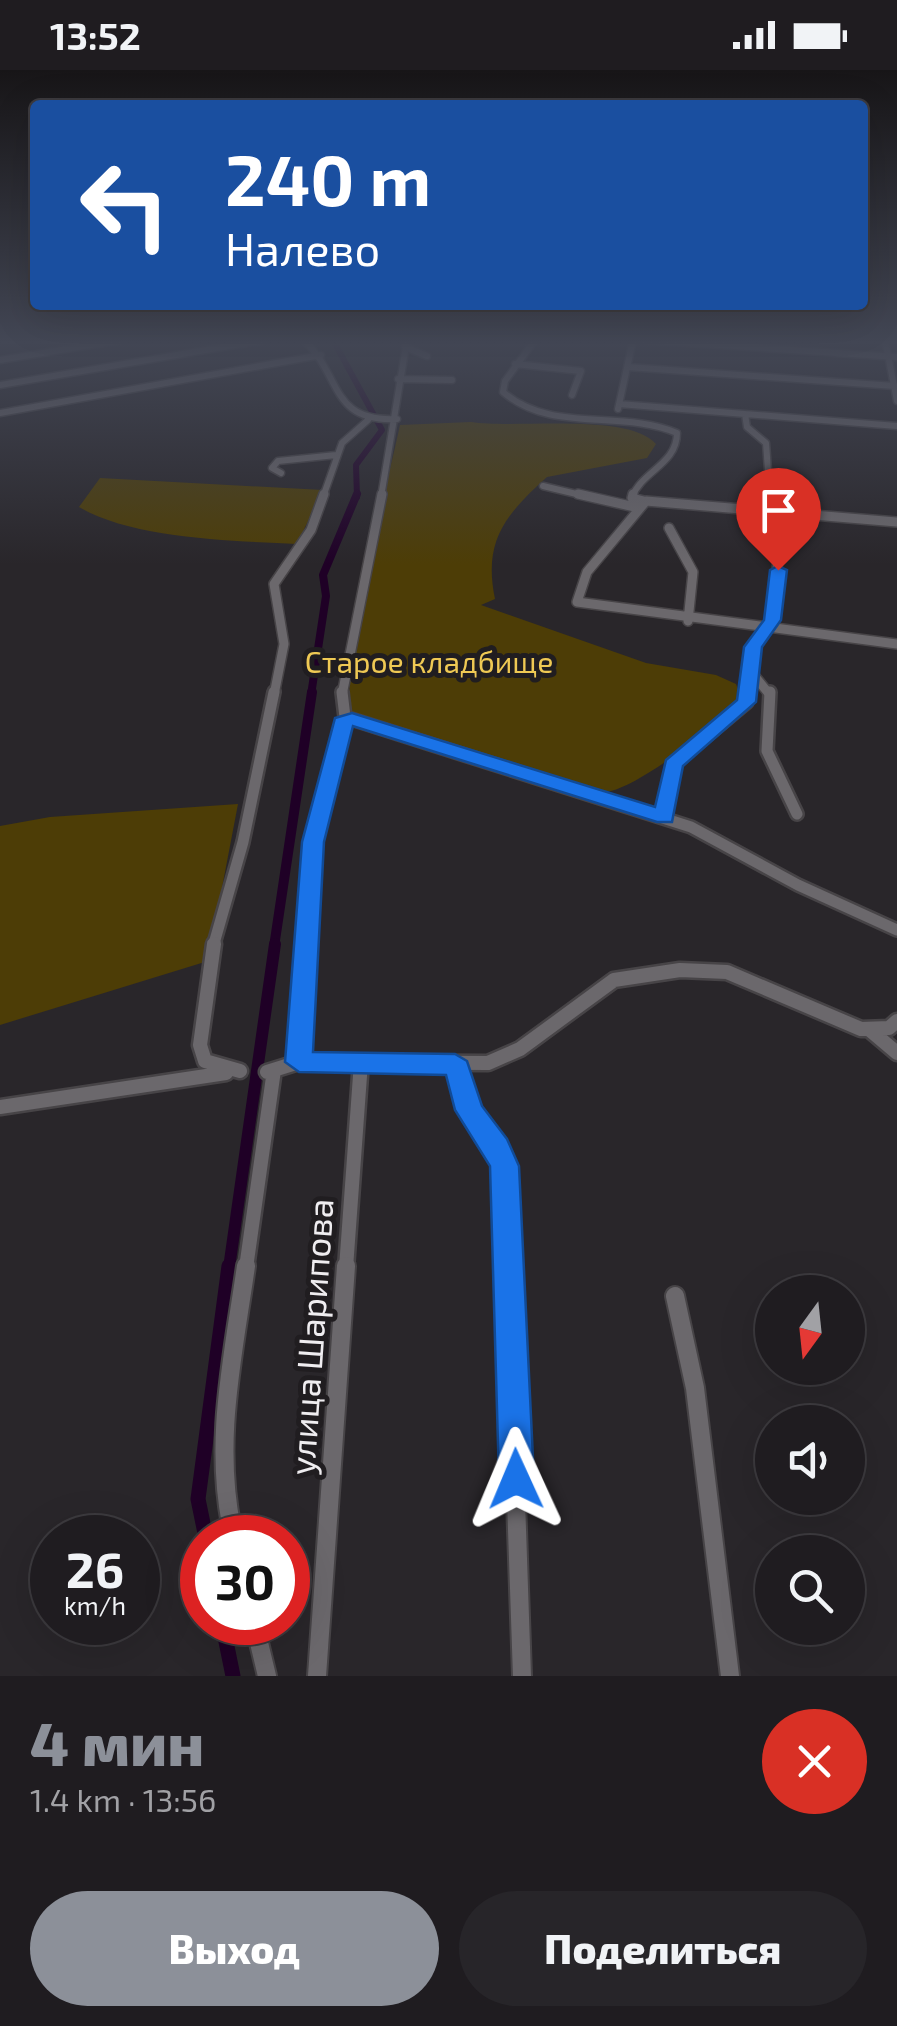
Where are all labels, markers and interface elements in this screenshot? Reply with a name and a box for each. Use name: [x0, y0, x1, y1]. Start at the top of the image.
text: 13:52: [50, 12, 141, 58]
text: 240 m: [225, 136, 431, 220]
icon: left: [60, 140, 190, 270]
text: Налево: [225, 221, 380, 275]
pin: [736, 468, 821, 571]
icon: arrive: [751, 483, 806, 538]
park label: Старое кладбище: [305, 643, 553, 679]
street label: улица Шарипова: [279, 1197, 342, 1477]
north arrow: [755, 1275, 865, 1385]
map controls: [755, 1275, 865, 1645]
button: sound: [755, 1405, 865, 1515]
position arrow: [464, 1427, 568, 1531]
speed limit sign: 30: [180, 1515, 310, 1645]
button: search: [755, 1535, 865, 1645]
text: 26: [66, 1538, 124, 1598]
text: km/h: [64, 1590, 126, 1620]
text: 4 мин: [30, 1706, 204, 1778]
button: close: [762, 1709, 867, 1814]
text: 1.4 km · 13:56: [30, 1780, 216, 1818]
button: Выход: [30, 1891, 439, 2006]
button: Поделиться: [459, 1891, 867, 2006]

